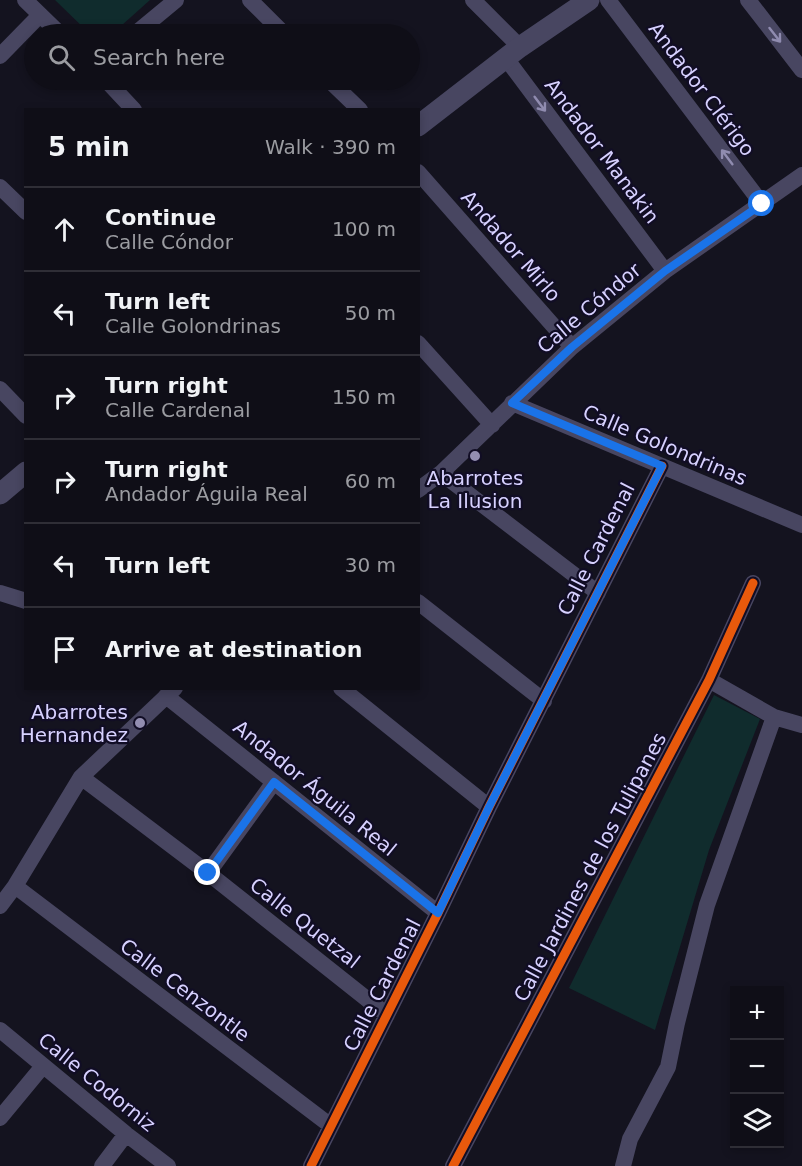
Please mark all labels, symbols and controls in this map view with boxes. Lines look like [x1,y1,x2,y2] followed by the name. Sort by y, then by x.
[644,17,760,161] street label: Andador Clérigo
[24,24,420,90] search box
[768,27,781,43] one-way arrow
[45,41,78,74] icon: search
[93,45,225,70] text: Search here
[540,74,664,228] street label: Andador Manakin
[534,96,547,112] one-way arrow
[48,132,130,162] text: 5 min
[265,135,396,159] text: Walk · 390 m
[720,149,733,165] one-way arrow
[456,185,566,307] street label: Andador Mirlo
[748,190,774,216] route start
[105,205,216,230] text: Continue
[48,213,81,246] icon: ahead
[332,217,396,241] text: 100 m
[105,230,233,254] text: Calle Cóndor
[532,257,646,358] street label: Calle Cóndor
[105,289,210,314] text: Turn left
[48,297,81,330] icon: left
[345,301,396,325] text: 50 m
[105,314,281,338] text: Calle Golondrinas
[105,373,228,398] text: Turn right
[48,381,81,414] icon: right
[332,385,396,409] text: 150 m
[105,398,251,422] text: Calle Cardenal
[579,400,751,490] street label: Calle Golondrinas
[468,449,482,463] marker: Abarrotes La Ilusion
[105,457,228,482] text: Turn right
[48,465,81,498] icon: right
[426,466,524,513] place label: Abarrotes La Ilusion
[345,469,396,493] text: 60 m
[552,479,640,619] street label: Calle Cardenal
[105,482,308,506] text: Andador Águila Real
[48,549,81,582] icon: left
[105,553,210,578] text: Turn left
[345,553,396,577] text: 30 m
[48,633,81,666] icon: arrive
[105,637,362,662] text: Arrive at destination
[20,700,128,747] place label: Abarrotes Hernandez
[229,715,401,861] street label: Andador Águila Real
[133,716,147,730] marker: Abarrotes Hernandez
[509,728,671,1006] street label: Calle Jardines de los Tulipanes
[194,859,220,885] route end
[245,873,365,973] street label: Calle Quetzal
[338,915,426,1055] street label: Calle Cardenal
[115,933,255,1047] street label: Calle Cenzontle
[730,986,784,1148] map controls
[730,986,784,1040] button: +
[34,1027,160,1137] street label: Calle Codorniz
[730,1040,784,1094] button: −
[730,1094,784,1148] button: layers

